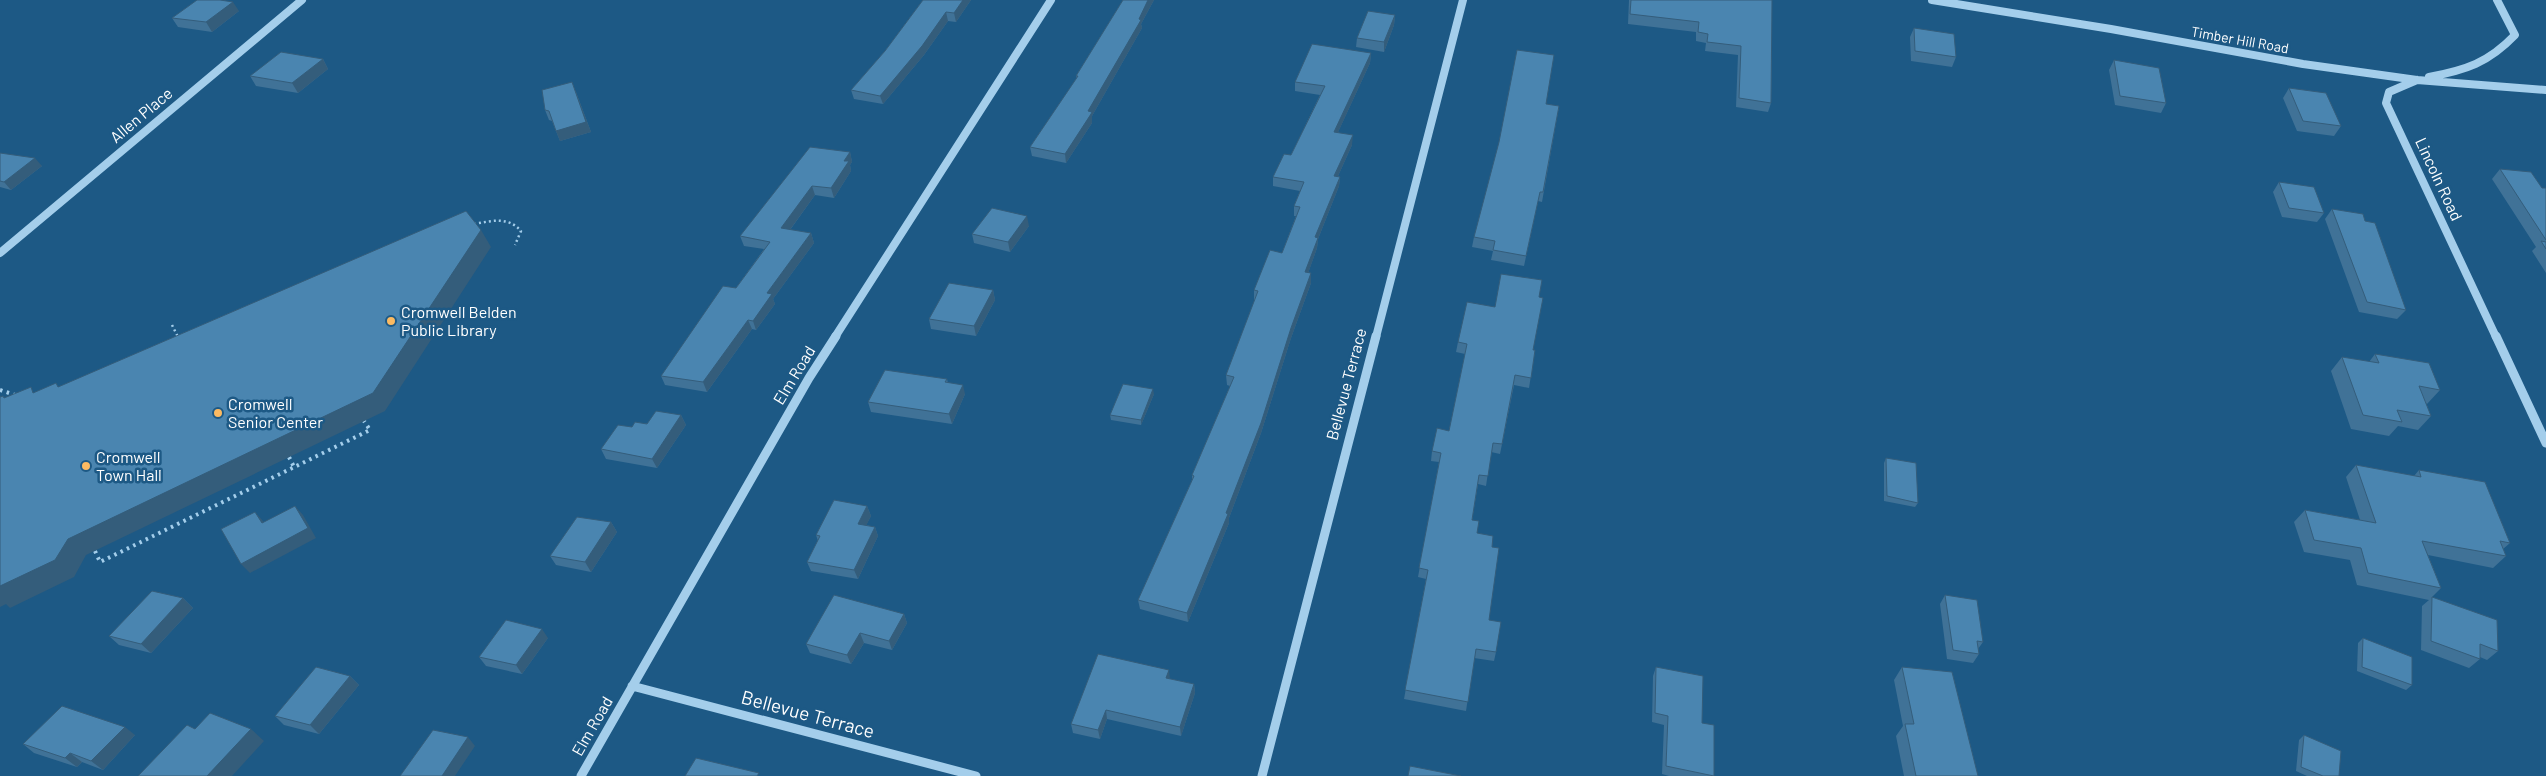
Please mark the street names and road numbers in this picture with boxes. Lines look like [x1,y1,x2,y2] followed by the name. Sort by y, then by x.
[2190,23,2290,56] street label: Timber Hill Road
[106,83,176,146] street label: Allen Place
[2412,134,2467,223] street label: Lincoln Road
[1321,326,1370,442] street label: Bellevue Terrace
[769,342,818,408] street label: Elm Road
[739,685,877,742] street label: Bellevue Terrace
[567,693,616,759] street label: Elm Road

